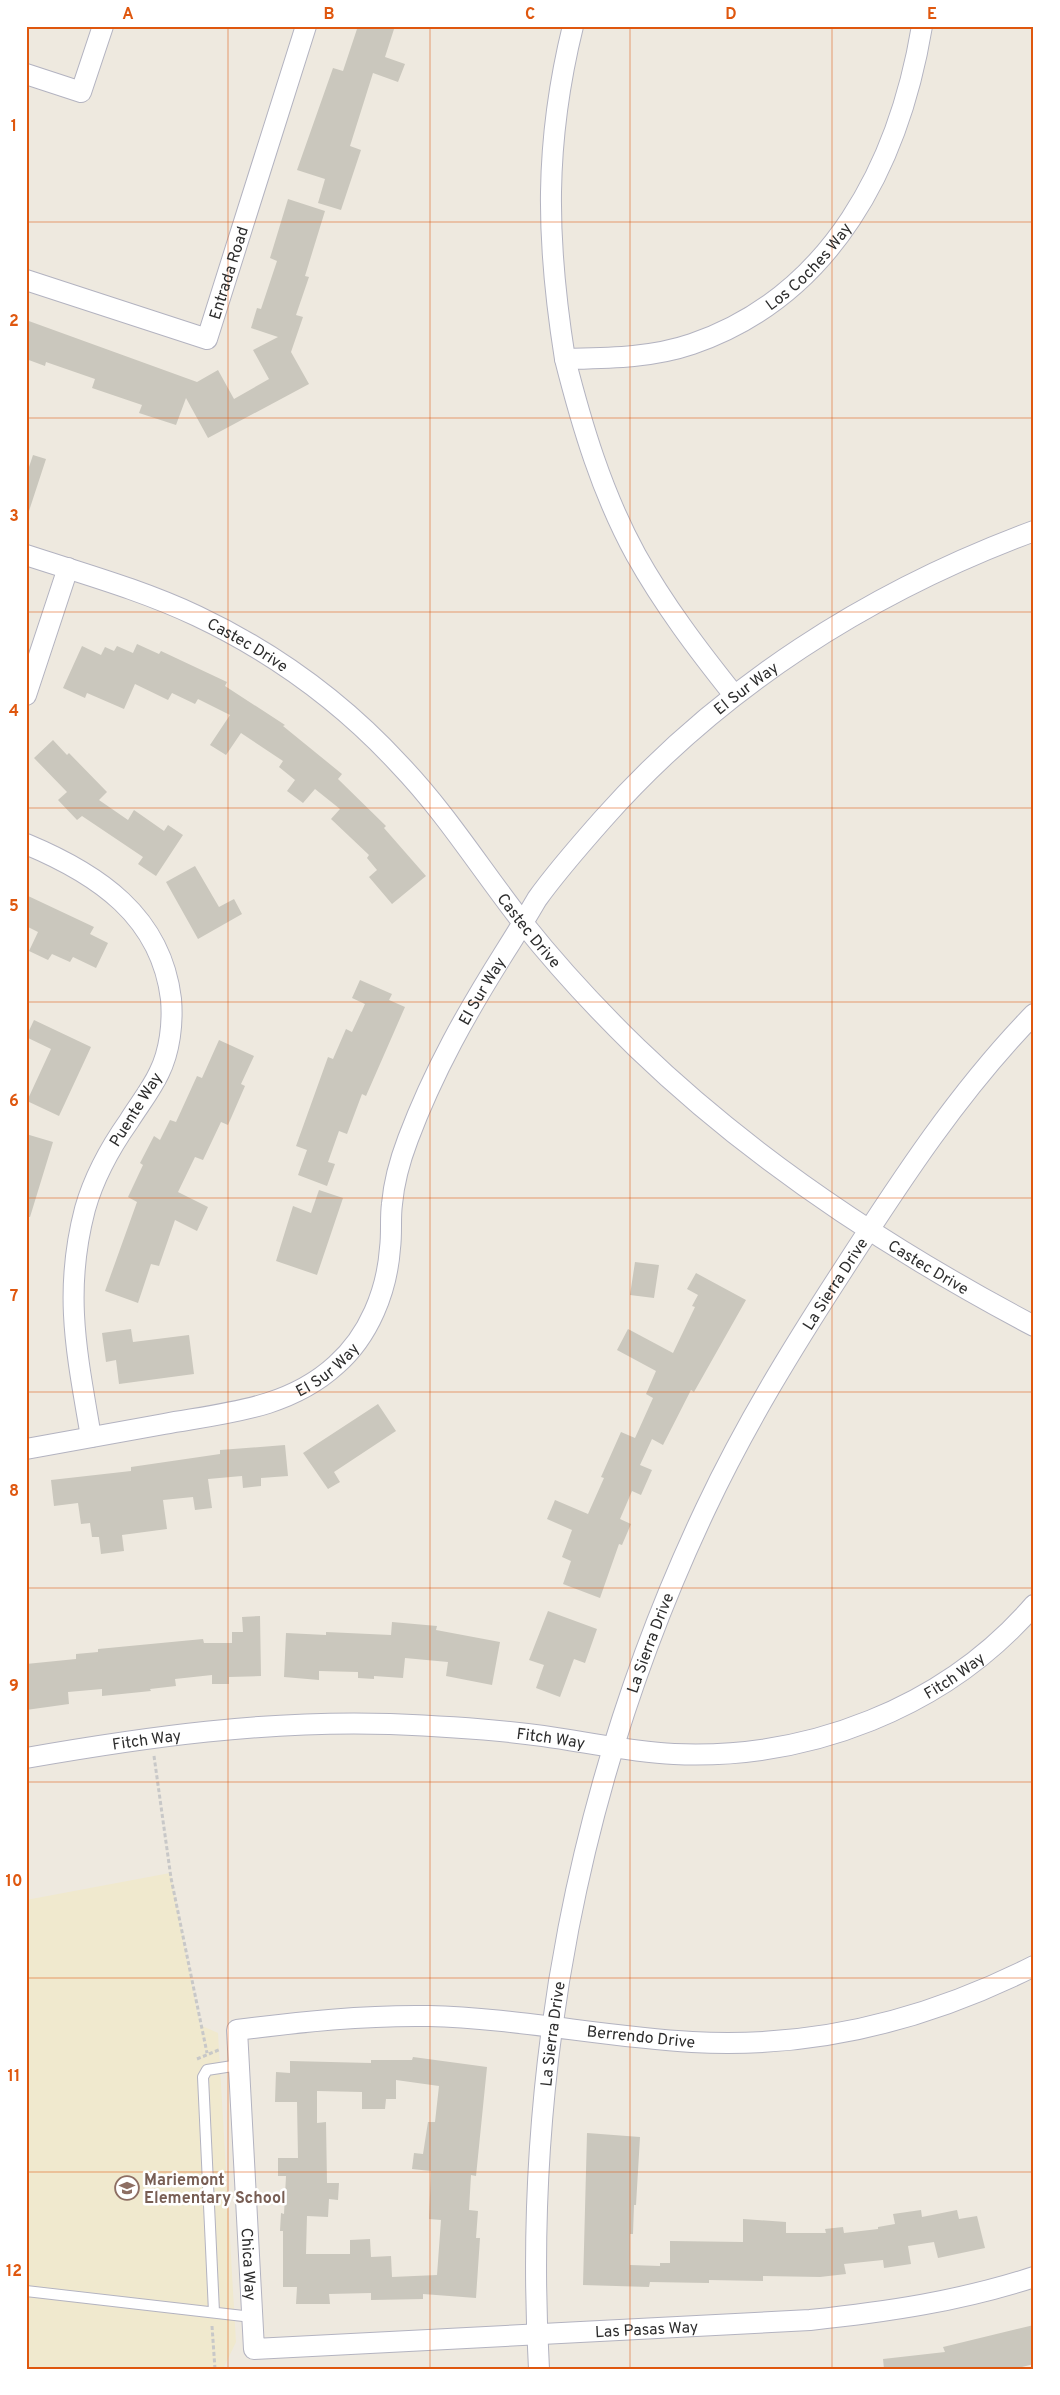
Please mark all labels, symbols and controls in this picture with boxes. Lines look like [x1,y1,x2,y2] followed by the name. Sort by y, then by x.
[122,5,134,25] text: A
[323,5,335,25] text: B
[525,5,535,25] text: C
[725,5,737,25] text: D
[927,5,937,25] text: E
[11,117,17,137] text: 1
[762,220,857,316] street label: Los Coches Way
[206,224,254,322] street label: Entrada Road
[9,312,19,332] text: 2
[9,507,19,527] text: 3
[203,615,291,677] street label: Castec Drive
[710,659,783,720] street label: El Sur Way
[9,702,19,722] text: 4
[492,890,564,973] street label: Castec Drive
[9,897,19,917] text: 5
[455,954,511,1029] street label: El Sur Way
[106,1069,167,1151] street label: Puente Way
[9,1092,19,1112] text: 6
[799,1235,873,1334] street label: La Sierra Drive
[883,1236,972,1300] street label: Castec Drive
[10,1287,18,1307] text: 7
[293,1340,364,1402] street label: El Sur Way
[9,1482,19,1502] text: 8
[624,1590,679,1696] street label: La Sierra Drive
[921,1649,990,1705] street label: Fitch Way
[9,1677,19,1697] text: 9
[515,1725,587,1755] street label: Fitch Way
[111,1727,182,1756] street label: Fitch Way
[6,1872,22,1892] text: 10
[537,1980,571,2087] street label: La Sierra Drive
[586,2022,696,2054] street label: Berrendo Drive
[8,2067,20,2087] text: 11
[144,2171,286,2209] place label: Mariemont Elementary School
[114,2175,140,2201] school or university icon: Mariemont Elementary School
[236,2227,259,2301] street label: Chica Way
[6,2262,22,2282] text: 12
[594,2318,699,2343] street label: Las Pasas Way

